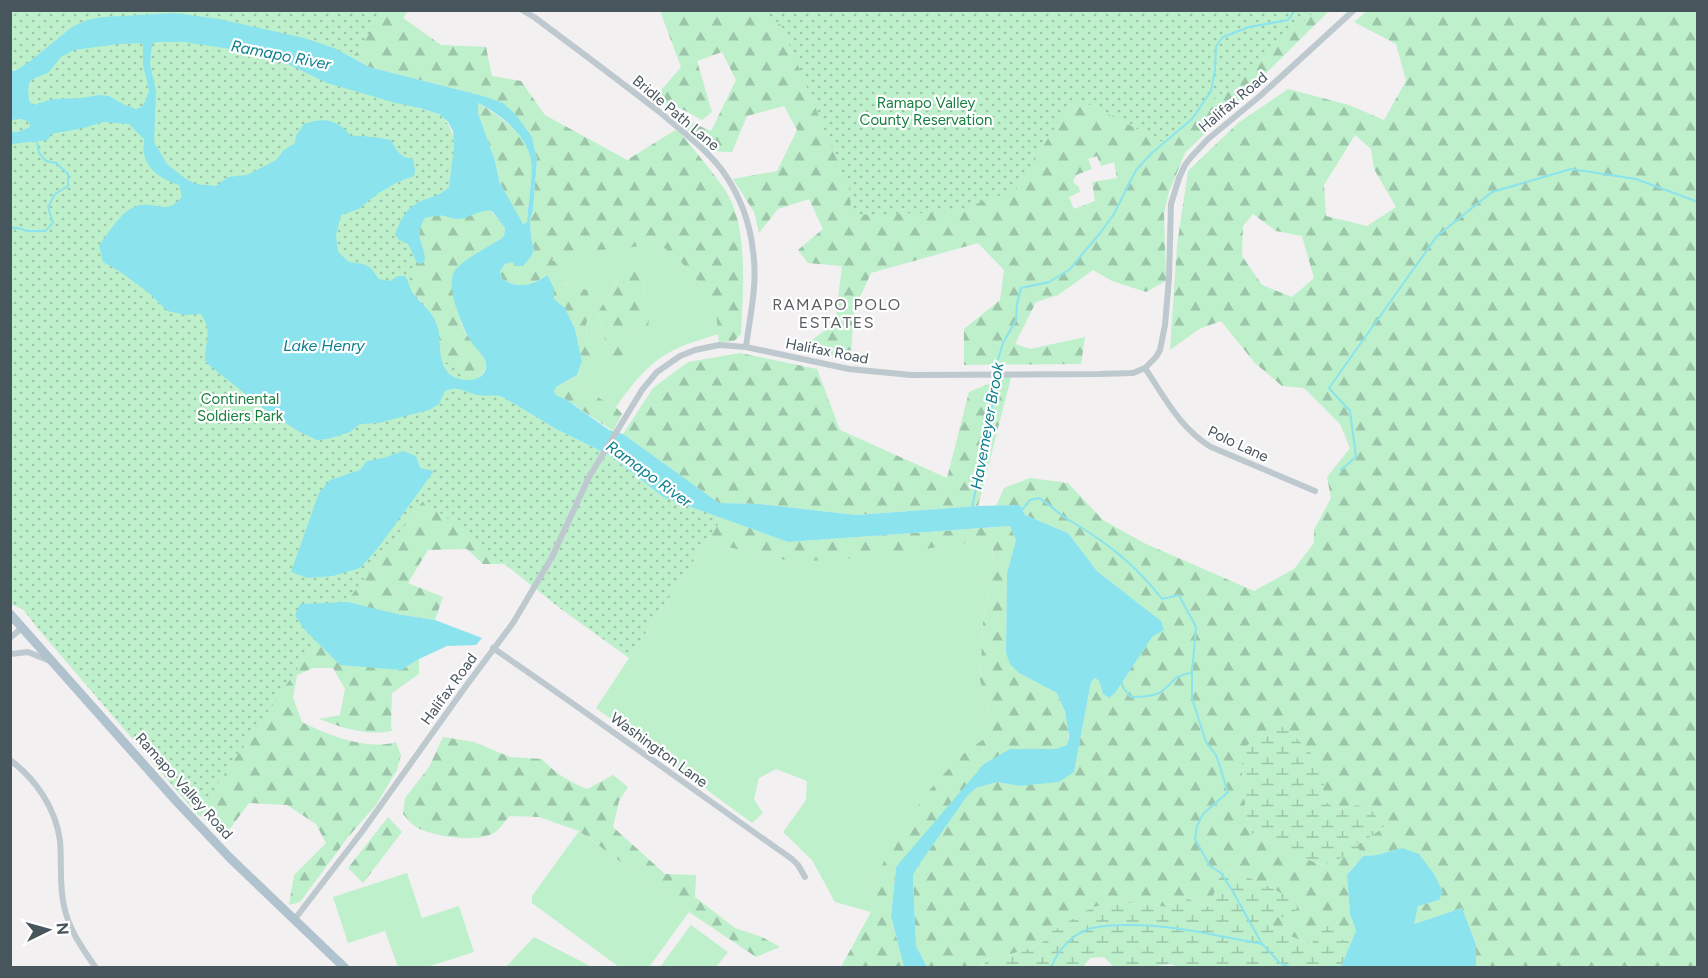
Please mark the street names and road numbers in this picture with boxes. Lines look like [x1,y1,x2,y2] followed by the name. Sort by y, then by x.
[1195,68,1271,136] street label: Halifax Road
[629,72,723,154] street label: Bridle Path Lane
[784,334,870,368] street label: Halifax Road
[1205,422,1271,466] street label: Polo Lane
[417,650,481,728] street label: Halifax Road
[607,709,711,791] street label: Washington Lane
[132,729,236,843] street label: Ramapo Valley Road

